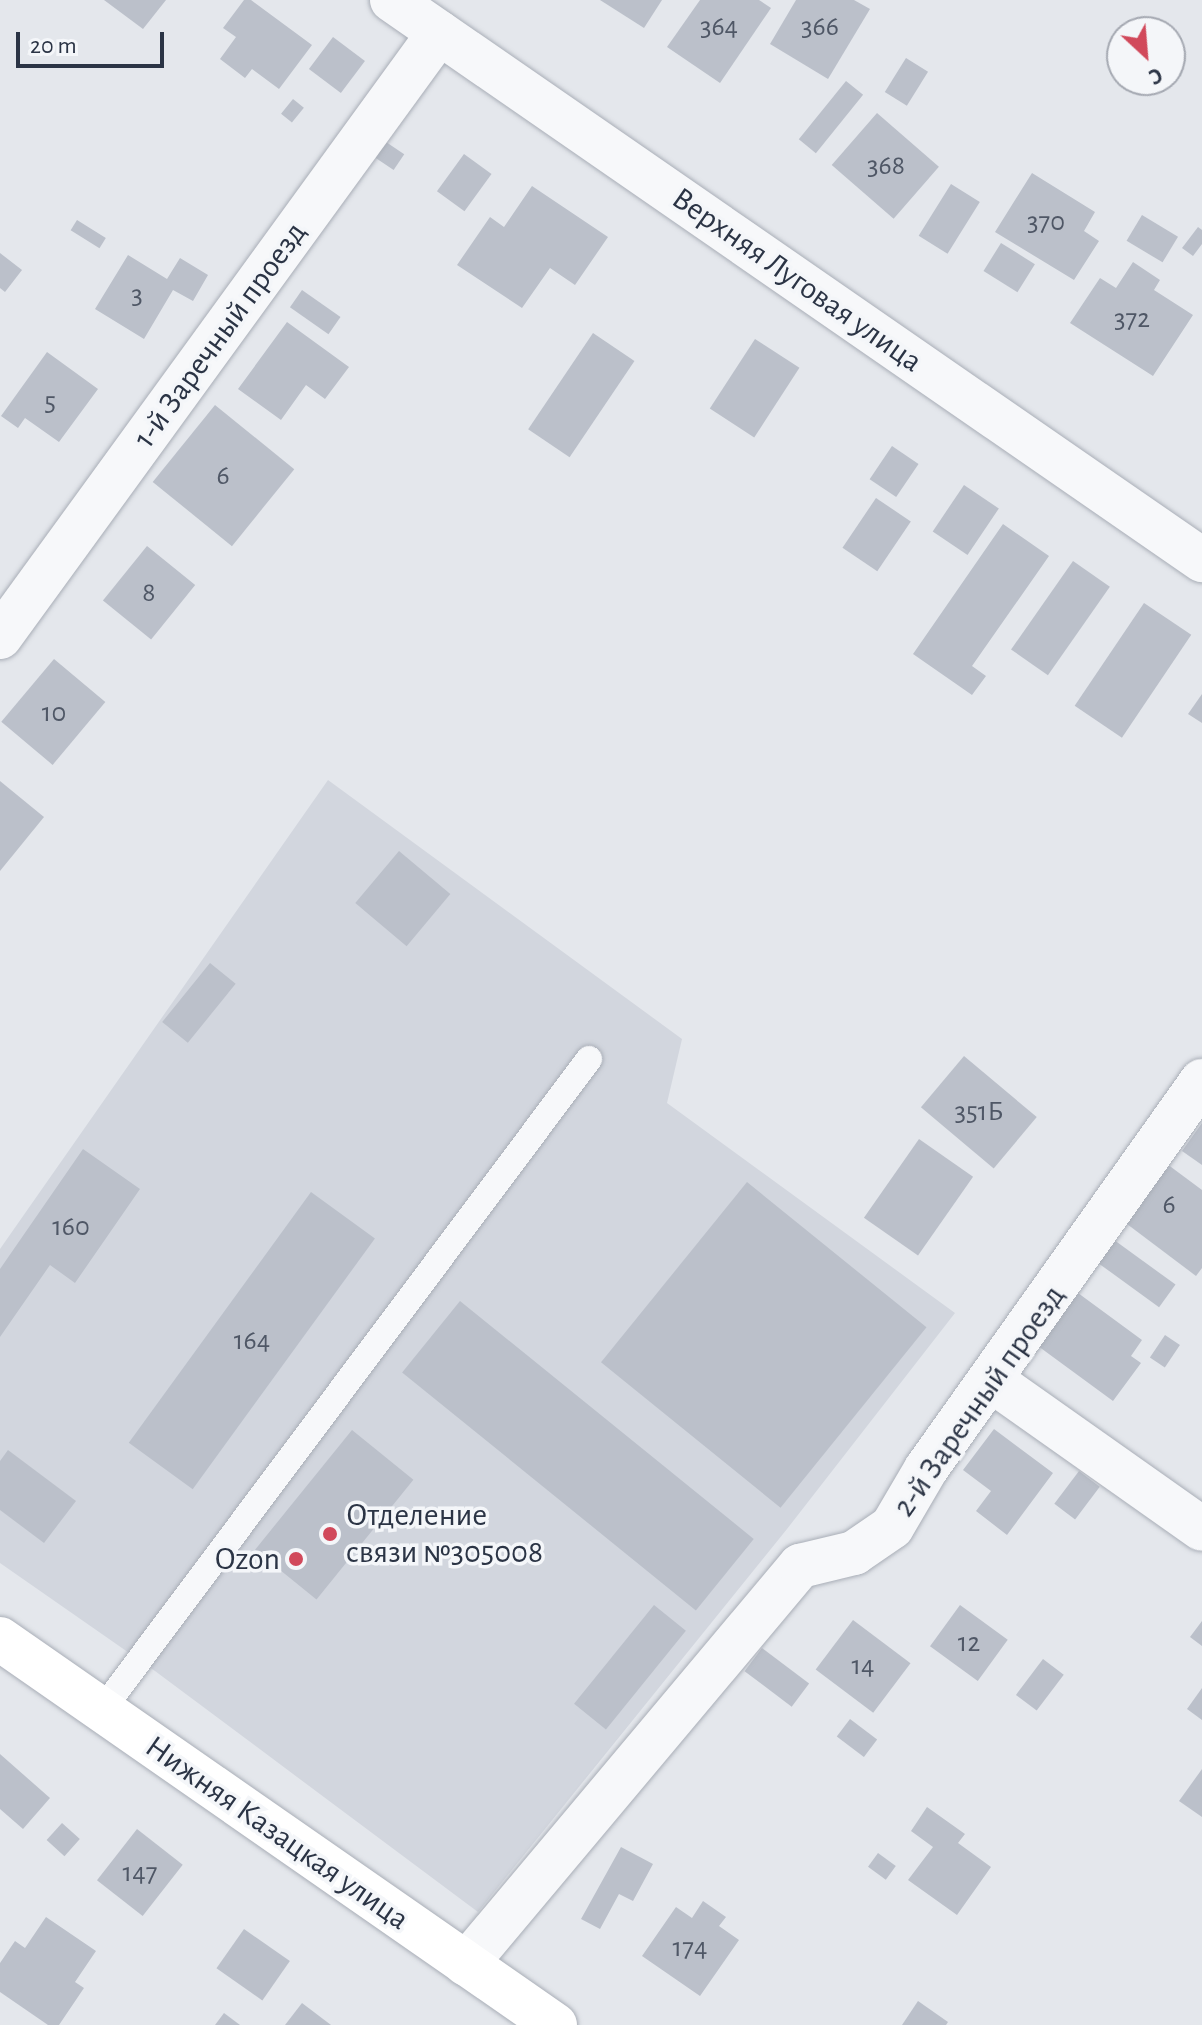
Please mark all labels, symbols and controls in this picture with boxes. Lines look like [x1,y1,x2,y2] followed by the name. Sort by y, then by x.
[700,10,738,44] house number: 364
[801,10,839,44] house number: 366
[20,16,168,66] scale bar
[1106,16,1186,96] north arrow
[30,34,77,58] text: 20 m
[1145,63,1166,88] text: С
[867,149,905,183] house number: 368
[664,179,930,381] street label: Верхняя Луговая улица
[1027,205,1065,239] house number: 370
[125,214,315,456] street label: 1-й Заречный проезд
[131,278,143,312] house number: 3
[1114,302,1150,336] house number: 372
[44,385,56,419] house number: 5
[216,459,230,493] house number: 6
[142,576,156,610] house number: 8
[42,696,66,730] house number: 10
[955,1095,1003,1129] house number: 351Б
[1162,1188,1176,1222] house number: 6
[52,1210,90,1244] house number: 160
[885,1278,1073,1524] street label: 2-й Заречный проезд
[234,1324,270,1358] house number: 164
[346,1497,543,1572] place label: Отделение связи №305008
[321,1525,339,1543] marker: Отделение связи №305008
[215,1540,280,1578] place label: Ozon
[287,1550,305,1568] marker: Ozon
[958,1626,980,1660] house number: 12
[851,1649,875,1683] house number: 14
[138,1727,416,1939] street label: Нижняя Казацкая улица
[123,1856,157,1890] house number: 147
[673,1931,707,1965] house number: 174

